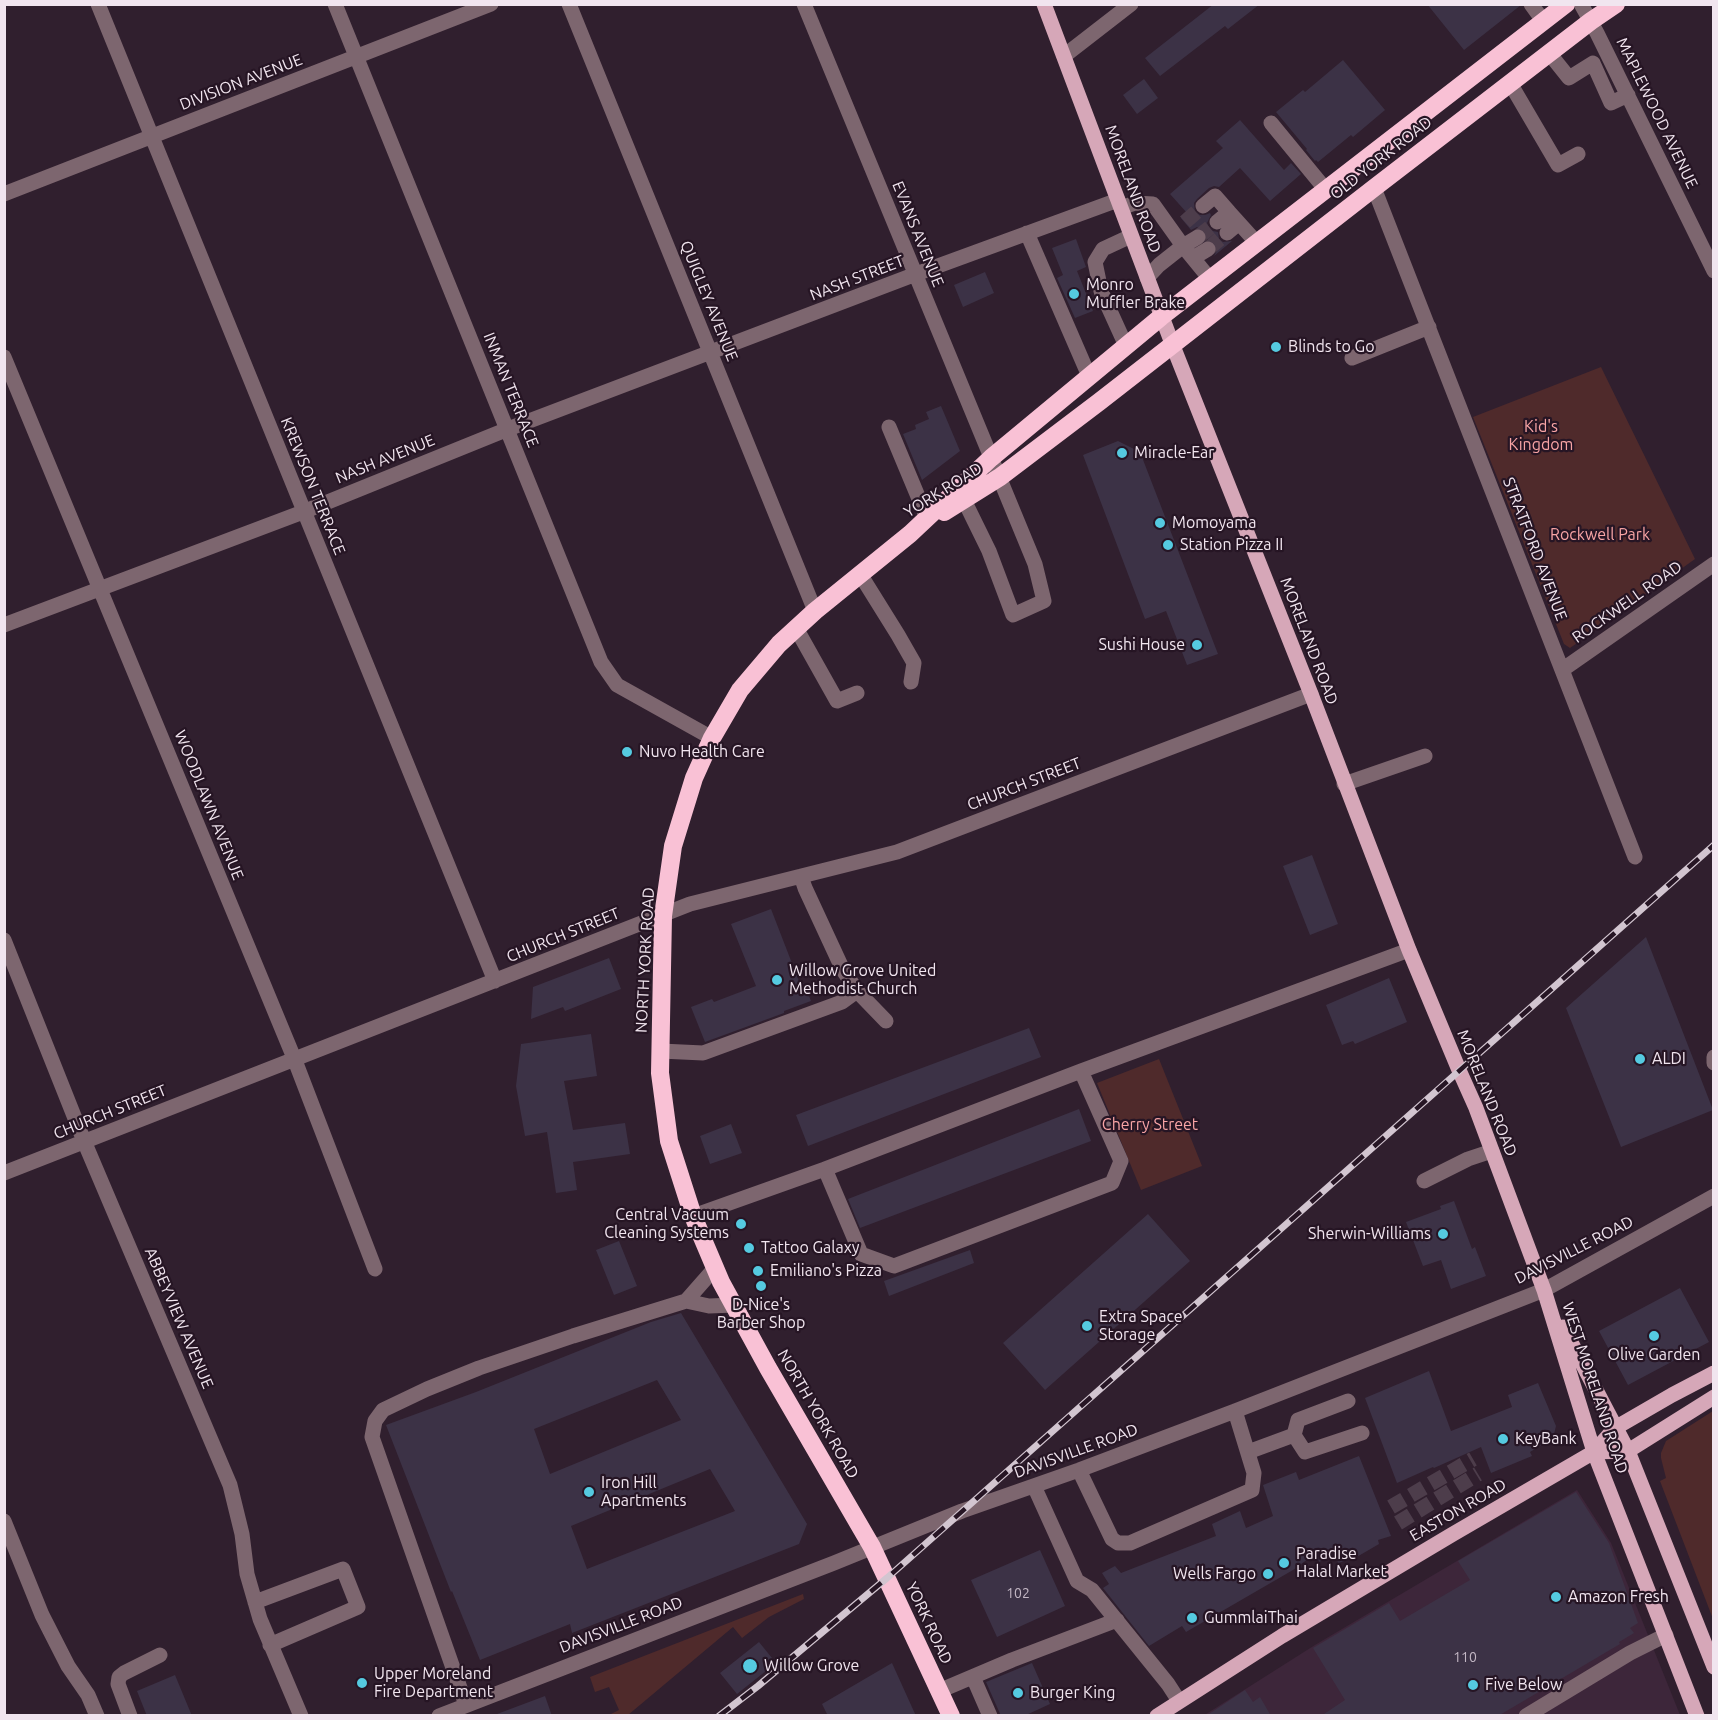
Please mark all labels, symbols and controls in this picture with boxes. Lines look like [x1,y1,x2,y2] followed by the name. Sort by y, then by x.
[1612,34,1702,192] street label: MAPLEWOOD AVENUE
[177,50,305,114] street label: DIVISION AVENUE
[1326,112,1436,204] street label: OLD YORK ROAD
[1101,122,1165,256] street label: MORELAND ROAD
[888,178,948,290] street label: EVANS AVENUE
[676,238,742,364] street label: QUIGLEY AVENUE
[807,251,907,305] street label: NASH STREET
[1086,275,1185,313] place label: Monro Muffler Brake
[1067,287,1081,301] marker: Monro Muffler Brake
[479,330,543,450] street label: INMAN TERRACE
[1288,337,1375,357] place label: Blinds to Go
[1269,340,1283,354] marker: Blinds to Go
[277,414,349,558] street label: KREWSON TERRACE
[1509,417,1573,455] park label: Kid's Kingdom
[333,430,437,488] street label: NASH AVENUE
[1134,443,1214,463] place label: Miracle-Ear
[1115,446,1129,460] marker: Miracle-Ear
[900,458,986,522] street label: YORK ROAD
[1499,475,1571,623] street label: STRATFORD AVENUE
[1172,513,1256,533] place label: Momoyama
[1153,516,1167,530] marker: Momoyama
[1550,525,1650,545] park label: Rockwell Park
[1180,535,1283,555] place label: Station Pizza II
[1161,538,1175,552] marker: Station Pizza II
[1568,557,1686,647] street label: ROCKWELL ROAD
[1276,575,1342,707] street label: MORELAND ROAD
[1098,635,1185,655] place label: Sushi House
[1190,638,1204,652] marker: Sushi House
[170,727,248,883] street label: WOODLAWN AVENUE
[639,742,765,762] place label: Nuvo Health Care
[620,745,634,759] marker: Nuvo Health Care
[964,753,1084,815] street label: CHURCH STREET
[632,887,658,1033] street label: NORTH YORK ROAD
[504,904,622,966] street label: CHURCH STREET
[789,961,936,999] place label: Willow Grove United Methodist Church
[770,973,784,987] marker: Willow Grove United Methodist Church
[1453,1027,1521,1159] street label: MORELAND ROAD
[1652,1049,1686,1069] place label: ALDI
[1633,1052,1647,1066] marker: ALDI
[51,1081,169,1143] street label: CHURCH STREET
[1102,1115,1198,1135] park label: Cherry Street
[604,1205,729,1243] place label: Central Vacuum Cleaning Systems
[1512,1212,1636,1288] street label: DAVISVILLE ROAD
[734,1217,748,1231] marker: Central Vacuum Cleaning Systems
[1308,1224,1431,1244] place label: Sherwin-Williams
[1436,1227,1450,1241] marker: Sherwin-Williams
[761,1238,860,1258] place label: Tattoo Galaxy
[742,1241,756,1255] marker: Tattoo Galaxy
[141,1245,217,1391] street label: ABBEYVIEW AVENUE
[770,1261,882,1281] place label: Emiliano's Pizza
[751,1264,765,1278] marker: Emiliano's Pizza
[754,1279,768,1293] marker: D-Nice's Barber Shop
[717,1295,805,1333] place label: D-Nice's Barber Shop
[1558,1300,1632,1476] street label: WEST MORELAND ROAD
[1099,1307,1183,1345] place label: Extra Space Storage
[1080,1319,1094,1333] marker: Extra Space Storage
[1647,1329,1661,1343] marker: Olive Garden
[1608,1345,1700,1365] place label: Olive Garden
[773,1346,863,1482] street label: NORTH YORK ROAD
[1011,1420,1141,1482] street label: DAVISVILLE ROAD
[1515,1429,1577,1449] place label: KeyBank
[1496,1432,1510,1446] marker: KeyBank
[601,1473,686,1511] place label: Iron Hill Apartments
[1406,1475,1510,1545] street label: EASTON ROAD
[582,1485,596,1499] marker: Iron Hill Apartments
[1296,1544,1387,1582] place label: Paradise Halal Market
[1277,1556,1291,1570] marker: Paradise Halal Market
[1173,1564,1256,1584] place label: Wells Fargo
[1261,1567,1275,1581] marker: Wells Fargo
[902,1579,956,1667] street label: YORK ROAD
[1006,1585,1030,1601] house number: 102
[1568,1587,1669,1607] place label: Amazon Fresh
[1549,1590,1563,1604] marker: Amazon Fresh
[557,1593,685,1657] street label: DAVISVILLE ROAD
[1204,1608,1298,1628] place label: GummlaiThai
[1185,1611,1199,1625] marker: GummlaiThai
[1453,1649,1477,1665] house number: 110
[764,1656,859,1676] place label: Willow Grove
[741,1657,759,1675] marker: Willow Grove
[374,1664,493,1702] place label: Upper Moreland Fire Department
[1485,1675,1562,1695] place label: Five Below
[355,1676,369,1690] marker: Upper Moreland Fire Department
[1466,1678,1480,1692] marker: Five Below
[1030,1683,1115,1703] place label: Burger King
[1011,1686,1025,1700] marker: Burger King

